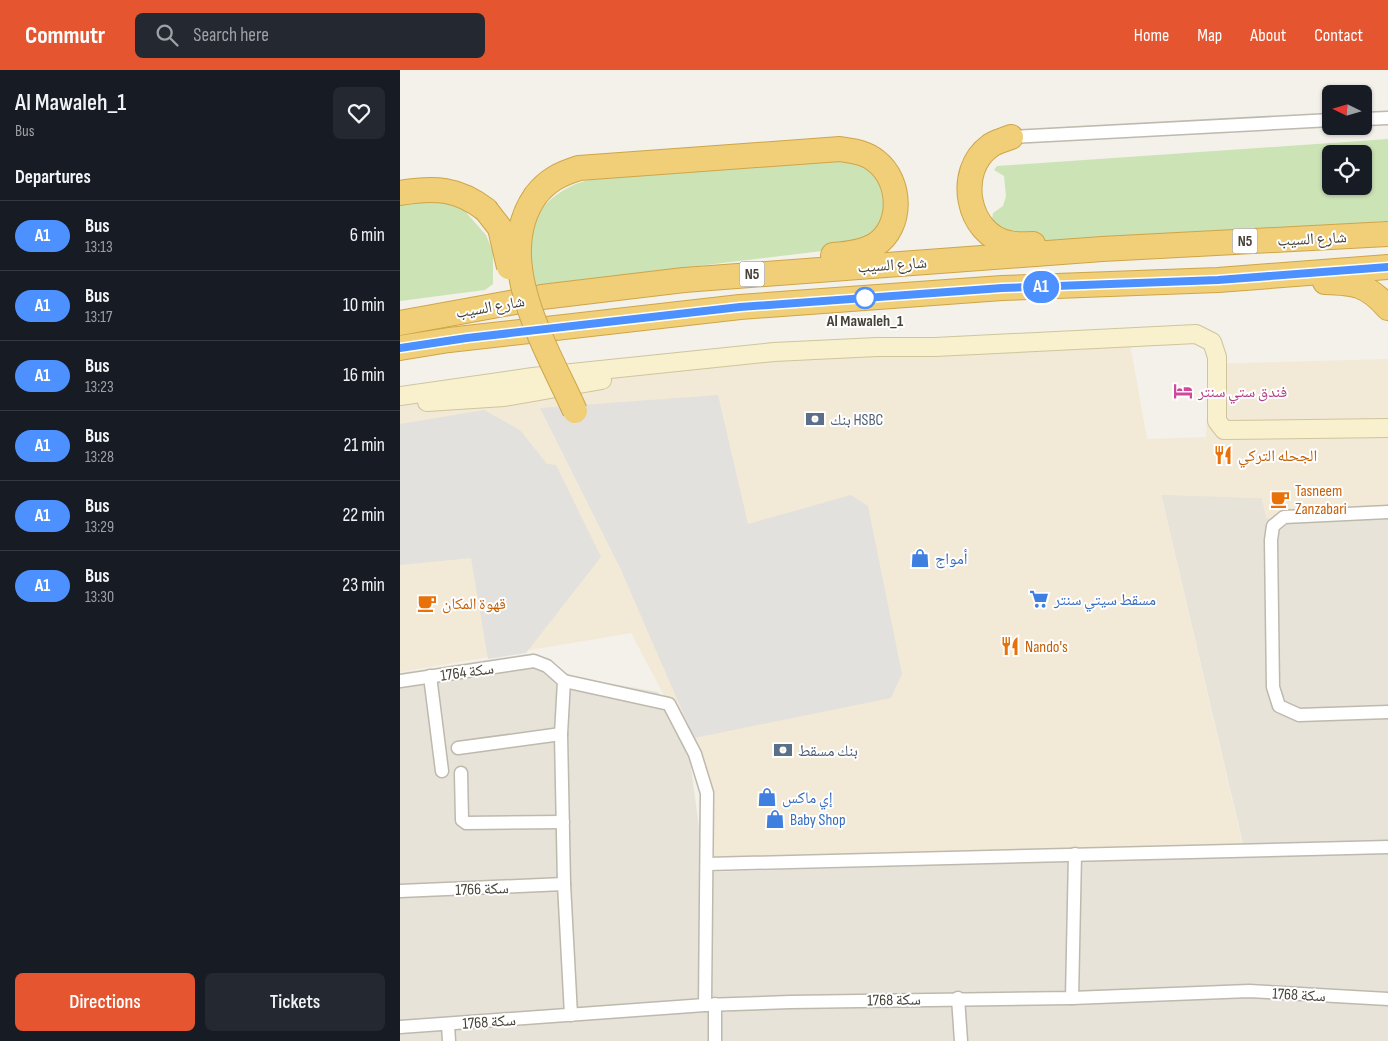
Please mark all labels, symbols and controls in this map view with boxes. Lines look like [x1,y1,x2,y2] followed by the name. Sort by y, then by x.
[135,13,485,58] search box
[25,21,105,50] text: Commutr
[153,21,181,49] icon: search
[193,24,269,47] text: Search here
[1134,25,1169,46] text: Home
[1197,25,1222,46] text: Map
[1250,25,1286,46] text: About
[1314,25,1363,46] text: Contact
[1322,85,1372,135] north arrow
[1322,85,1372,195] map controls
[333,87,385,139] button: heart
[15,88,126,117] text: Al Mawaleh_1
[15,122,35,141] text: Bus
[1322,145,1372,195] button: locate
[15,166,91,189] text: Departures
[85,215,110,238] text: Bus
[350,224,385,247] text: 6 min
[35,225,50,246] text: A1
[1232,228,1258,254] road number: N5
[1277,228,1347,251] street label: شارع السيب
[85,238,113,257] text: 13:13
[857,254,927,277] street label: شارع السيب
[740,262,764,286] road number: N5
[1018,271,1064,303] line badge: A1
[1033,276,1049,297] text: A1
[85,285,110,308] text: Bus
[854,287,876,309] marker: Al Mawaleh_1
[454,292,526,323] street label: شارع السيب
[343,294,385,317] text: 10 min
[35,295,50,316] text: A1
[85,308,112,327] text: 13:17
[826,312,904,331] place label: Al Mawaleh_1
[85,355,110,378] text: Bus
[343,364,385,387] text: 16 min
[35,365,50,386] text: A1
[85,378,114,397] text: 13:23
[1172,380,1194,402] hotel icon: فندق ستي سنتر
[1197,383,1287,404] place label: فندق ستي سنتر
[804,408,826,430] bank icon: بنك HSBC
[830,411,884,430] place label: بنك HSBC
[85,425,110,448] text: Bus
[344,434,385,457] text: 21 min
[35,435,50,456] text: A1
[1212,444,1234,466] restaurant icon: الجحله التركي
[1238,447,1317,468] place label: الجحله التركي
[85,448,114,467] text: 13:28
[1295,482,1347,519] place label: Tasneem Zanzabari
[1269,488,1291,510] cafe icon: Tasneem Zanzabari
[85,495,110,518] text: Bus
[342,504,385,527] text: 22 min
[35,505,50,526] text: A1
[85,518,114,537] text: 13:29
[909,547,931,569] shop icon: أمواج
[935,549,968,569] place label: أمواج
[85,565,110,588] text: Bus
[342,574,385,597] text: 23 min
[35,575,50,596] text: A1
[85,588,114,607] text: 13:30
[1028,588,1050,610] supermarket icon: مسقط سيتي سنتر
[1053,591,1156,612] place label: مسقط سيتي سنتر
[416,592,438,614] cafe icon: قهوة المكان
[442,595,506,614] place label: قهوة المكان
[999,635,1021,657] restaurant icon: Nando's
[1025,638,1068,657] place label: Nando's
[439,659,495,686] street label: سكة 1764
[772,739,794,761] bank icon: بنك مسقط
[798,742,858,761] place label: بنك مسقط
[756,786,778,808] shop icon: إي ماكس
[782,789,833,810] place label: إي ماكس
[764,808,786,830] shop icon: Baby Shop
[790,811,846,830] place label: Baby Shop
[455,879,509,900] street label: سكة 1766
[15,973,195,1031] button: Directions
[205,973,385,1031] button: Tickets
[1272,985,1326,1006] street label: سكة 1768
[867,991,921,1010] street label: سكة 1768
[462,1011,517,1034] street label: سكة 1768

